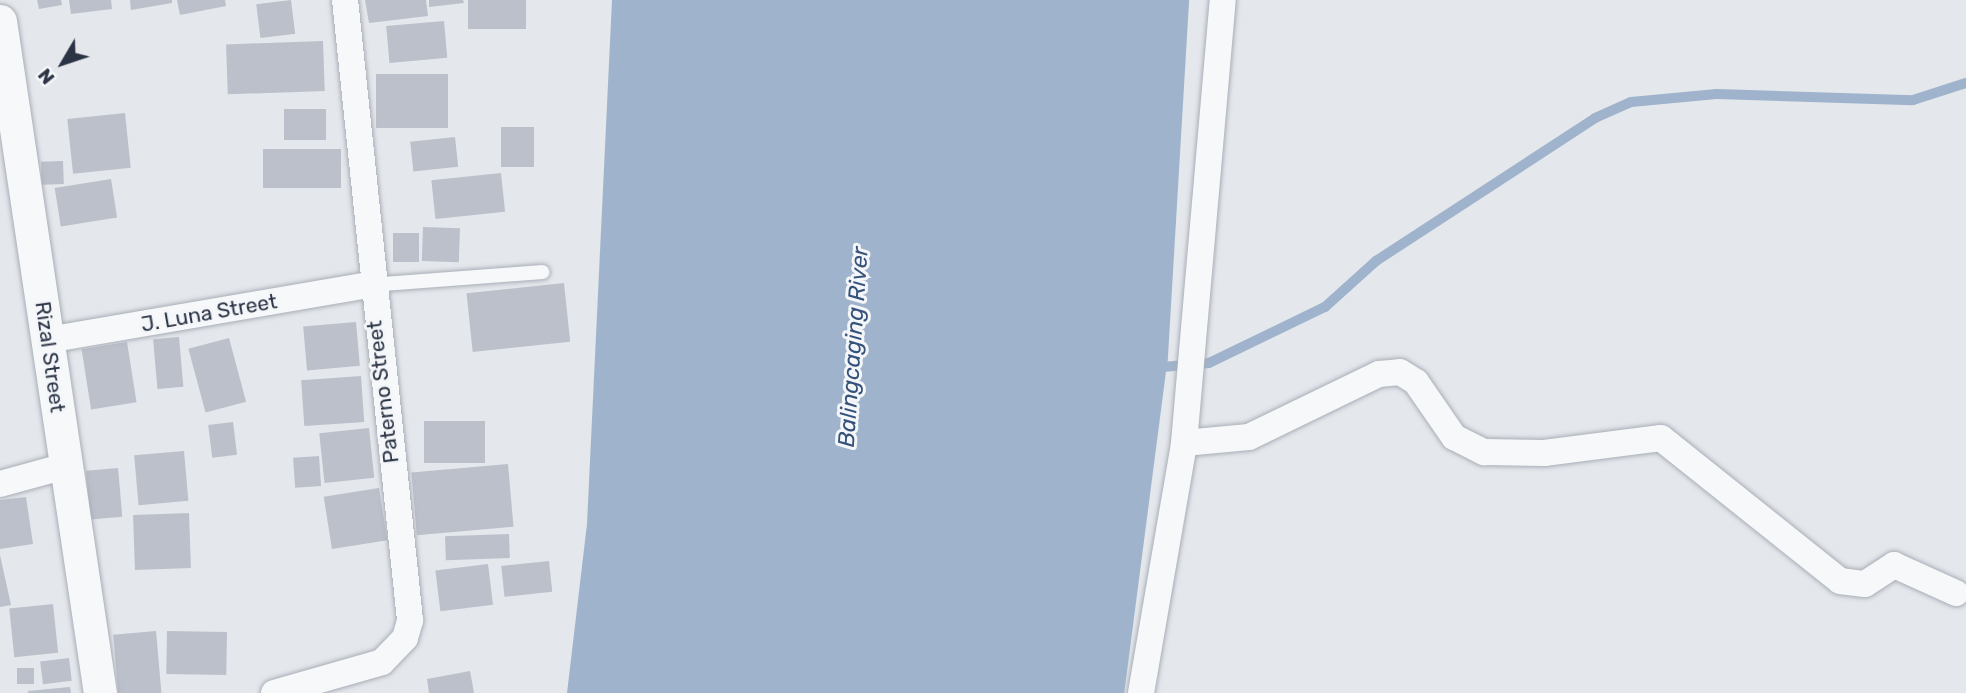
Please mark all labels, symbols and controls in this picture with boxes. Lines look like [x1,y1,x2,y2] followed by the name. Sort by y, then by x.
[28,28,98,98] north arrow
[33,64,60,89] text: N
[832,246,874,448] water label: Balingcaging River
[139,289,279,337] street label: J. Luna Street
[30,300,70,414] street label: Rizal Street
[362,319,404,465] street label: Paterno Street

